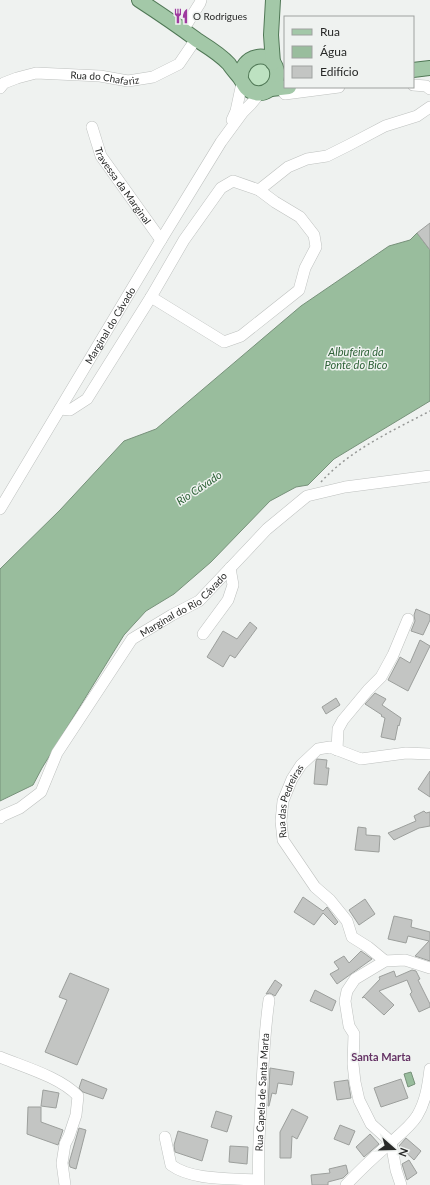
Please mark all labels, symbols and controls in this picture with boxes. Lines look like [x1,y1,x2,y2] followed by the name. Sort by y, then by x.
[172,7,190,25] restaurant icon: O Rodrigues
[193,10,247,22] place label: O Rodrigues
[284,16,414,88] legend
[320,24,340,39] text: Rua
[320,44,347,59] text: Água
[320,64,359,79] text: Edifício
[70,69,140,87] street label: Rua do Chafariz
[93,146,154,226] street label: Travessa da Marginal
[82,284,138,366] street label: Marginal do Cávado
[325,345,388,371] water label: Albufeira da Ponte do Bico
[174,468,224,507] water label: Rio Cávado
[138,569,229,639] street label: Marginal do Rio Cávado
[275,762,306,839] street label: Rua das Pedreiras
[253,1032,271,1151] street label: Rua Capela de Santa Marta
[351,1050,411,1063] district label: Santa Marta
[374,1129,414,1169] north arrow
[396,1146,411,1159] text: N

